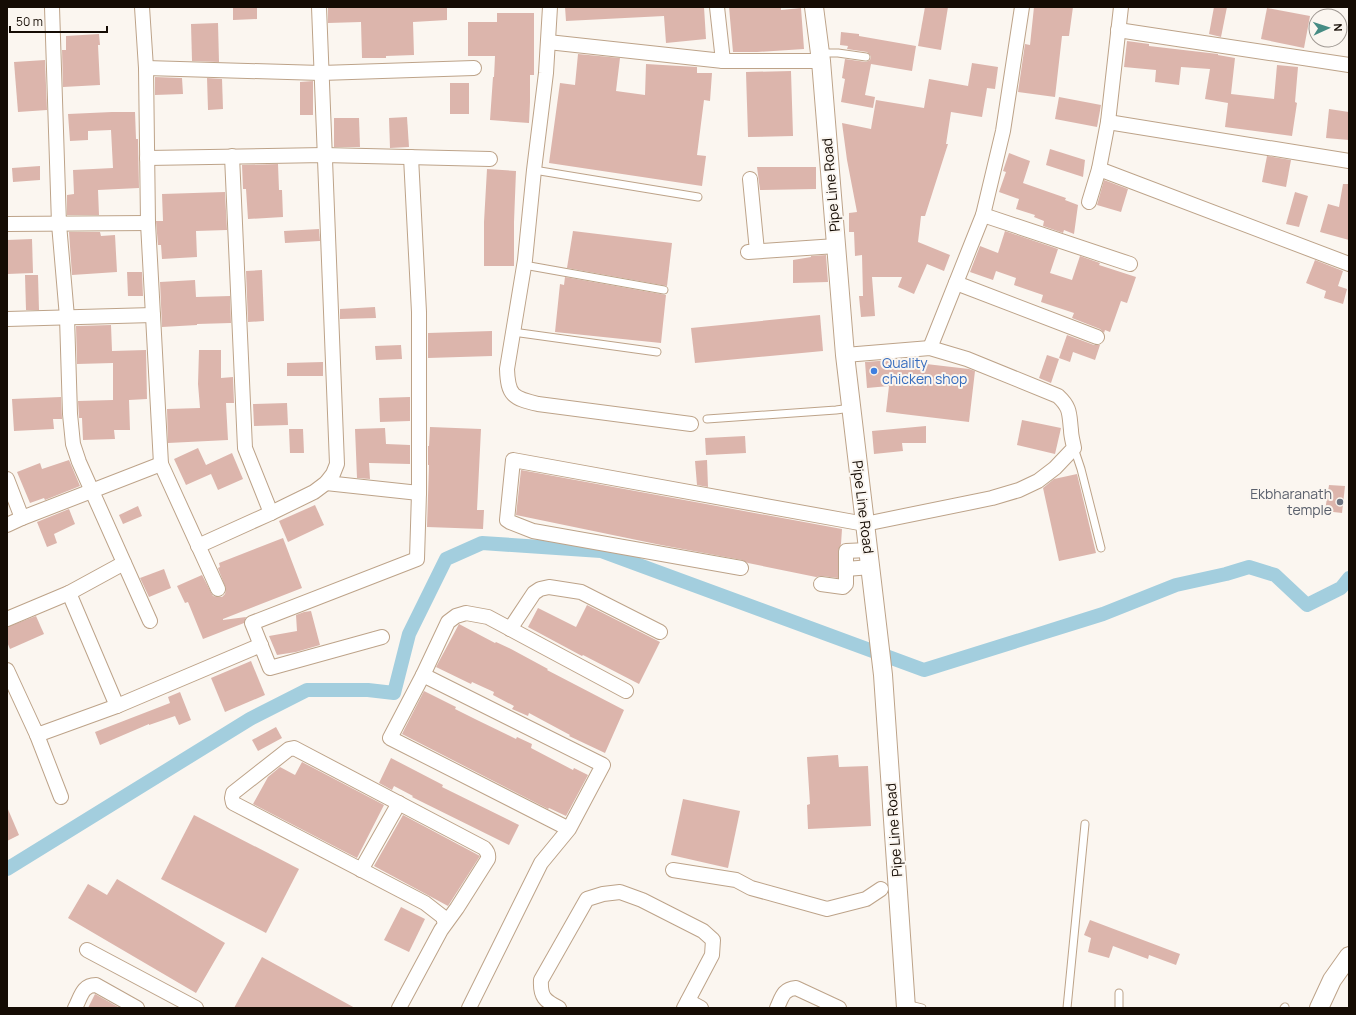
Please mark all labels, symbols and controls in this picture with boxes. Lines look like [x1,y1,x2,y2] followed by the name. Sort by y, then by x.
[10,8,107,34] scale bar
[1308,8,1348,48] north arrow
[16,13,43,30] text: 50 m
[1331,23,1346,32] text: N
[817,137,844,233] street label: Pipe Line Road
[882,353,967,388] place label: Quality chicken shop
[869,366,879,376] marker: Quality chicken shop
[848,459,879,555] street label: Pipe Line Road
[1250,484,1332,519] place label: Ekbharanath temple
[1335,497,1345,507] marker: Ekbharanath temple
[881,783,906,878] street label: Pipe Line Road

